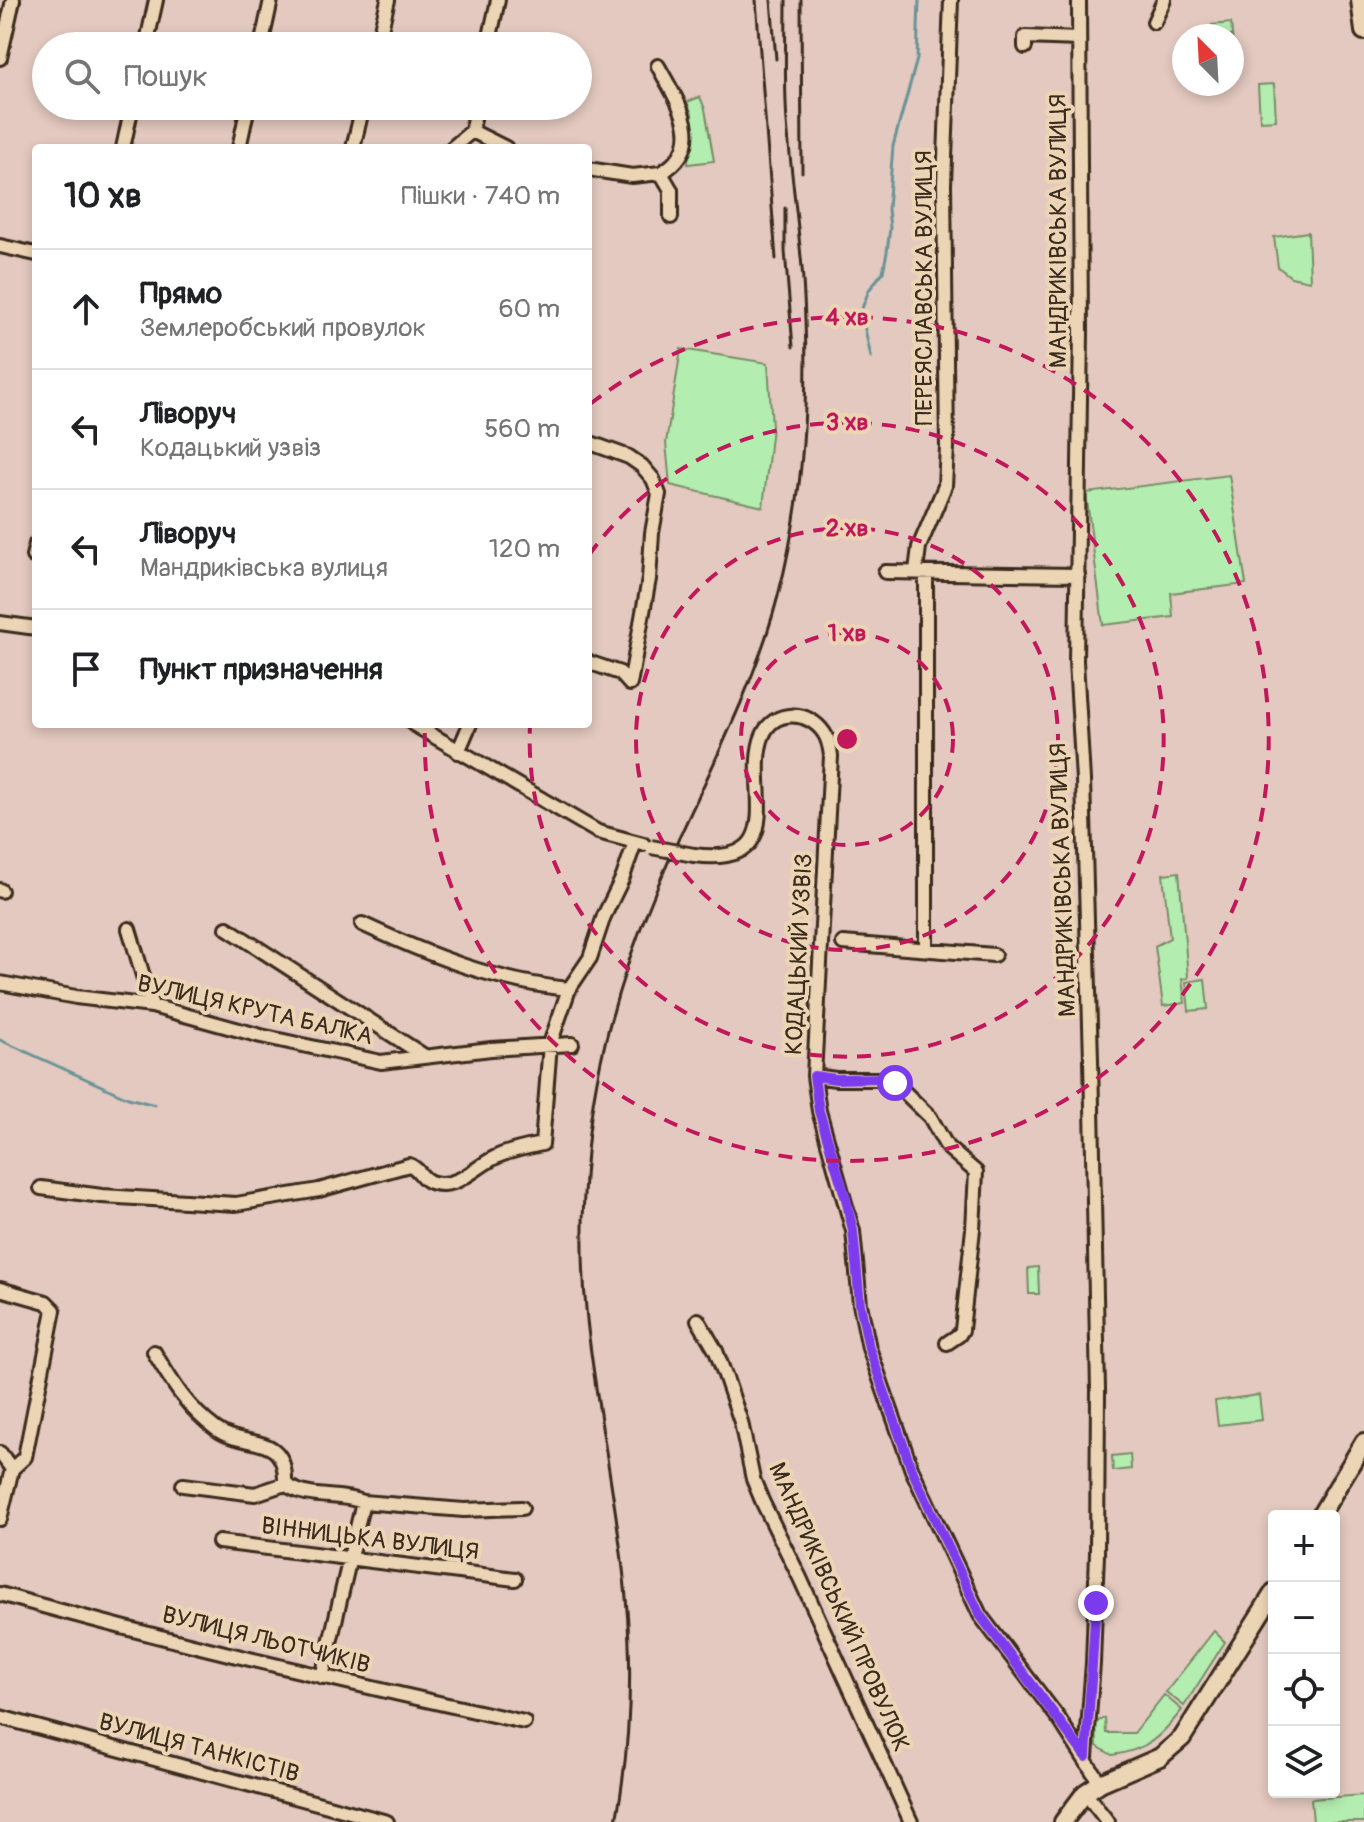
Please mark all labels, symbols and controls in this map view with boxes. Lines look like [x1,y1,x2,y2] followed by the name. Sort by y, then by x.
[1172,24,1244,96] north arrow
[32,32,592,120] search box
[60,54,104,98] icon: search
[124,58,208,95] text: Пошук
[1044,94,1073,368] street label: МАНДРИКІВСЬКА ВУЛИЦЯ
[910,150,939,426] street label: ПЕРЕЯСЛАВСЬКА ВУЛИЦЯ
[64,175,142,218] text: 10 хв
[401,180,560,212] text: Пішки · 740 m
[140,275,222,312] text: Прямо
[64,287,108,331] icon: ahead
[498,293,560,325] text: 60 m
[826,303,868,332] text: 4 хв
[140,312,426,344] text: Землеробський провулок
[140,395,236,432] text: Ліворуч
[64,407,108,451] icon: left
[826,408,868,437] text: 3 хв
[484,413,560,445] text: 560 m
[140,432,322,464] text: Кодацький узвіз
[826,514,868,543] text: 2 хв
[140,515,236,552] text: Ліворуч
[64,527,108,571] icon: left
[489,533,560,565] text: 120 m
[140,552,388,584] text: Мандриківська вулиця
[828,619,866,648] text: 1 хв
[64,647,108,691] icon: arrive
[140,651,383,688] text: Пункт призначення
[833,725,861,753] centre of rings
[1044,742,1082,1018] street label: МАНДРИКІВСЬКА ВУЛИЦЯ
[779,852,819,1056] street label: КОДАЦЬКИЙ УЗВІЗ
[134,969,376,1051] street label: ВУЛИЦЯ КРУТА БАЛКА
[877,1065,913,1101] route start
[762,1458,916,1756] street label: МАНДРИКІВСЬКИЙ ПРОВУЛОК
[1268,1510,1340,1798] map controls
[1268,1510,1340,1582] button: +
[260,1511,480,1567] street label: ВІННИЦЬКА ВУЛИЦЯ
[1268,1582,1340,1654] button: −
[1078,1585,1114,1621] route end
[159,1600,373,1680] street label: ВУЛИЦЯ ЛЬОТЧИКІВ
[1268,1654,1340,1726] button: locate
[96,1707,302,1789] street label: ВУЛИЦЯ ТАНКІСТІВ
[1268,1726,1340,1798] button: layers

